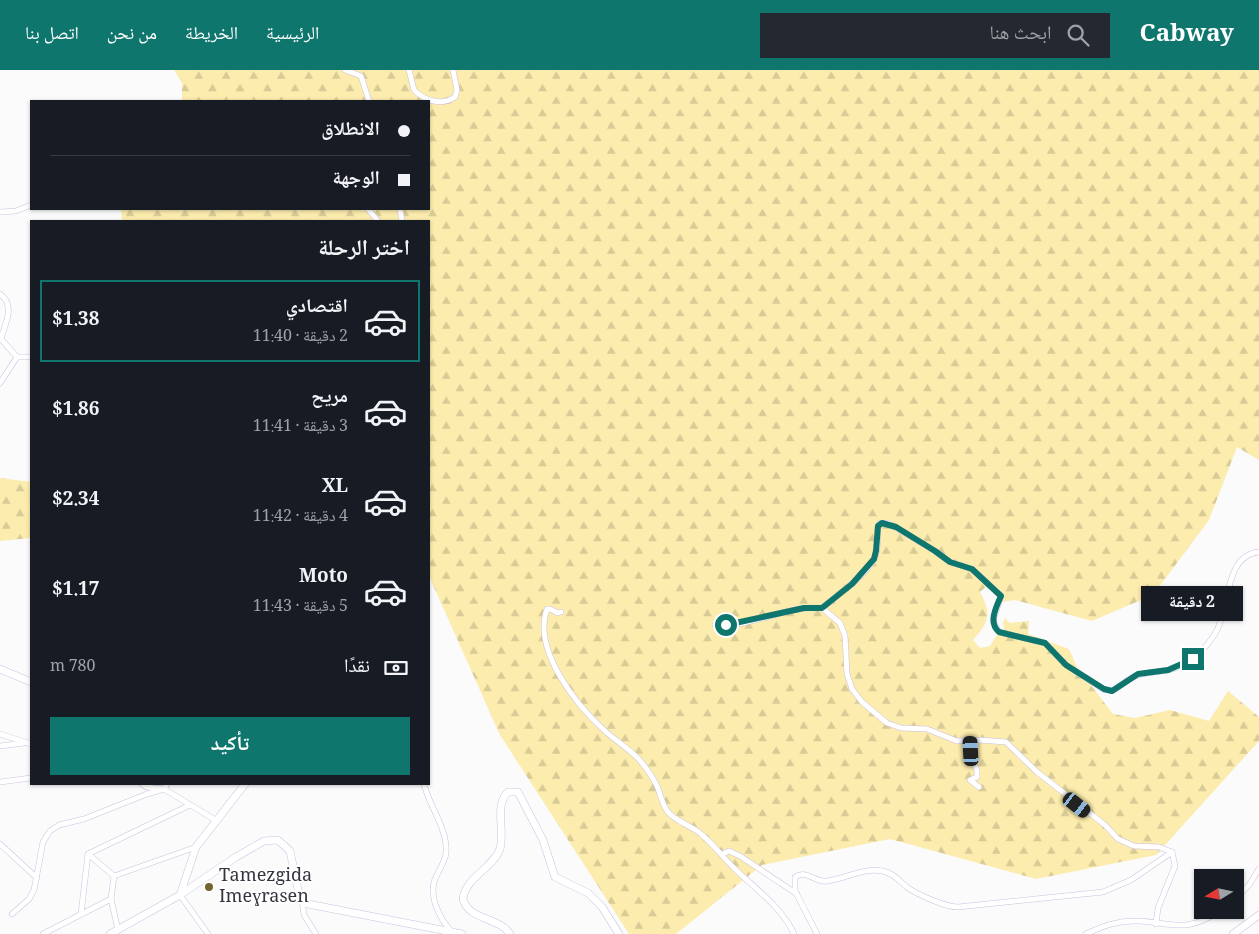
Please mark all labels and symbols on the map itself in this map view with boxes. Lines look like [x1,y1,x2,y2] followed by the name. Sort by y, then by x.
[1142,586,1244,622] callout: 2 دقيقة
[715,614,737,636] route start
[1182,648,1204,670] route end
[962,736,979,766] car
[1060,790,1093,820] car
[219,862,312,913] place label: Tamezgida Imeɣrasen
[1194,869,1244,919] north arrow
[203,881,215,893] marker: Tamezgida Imeɣrasen

